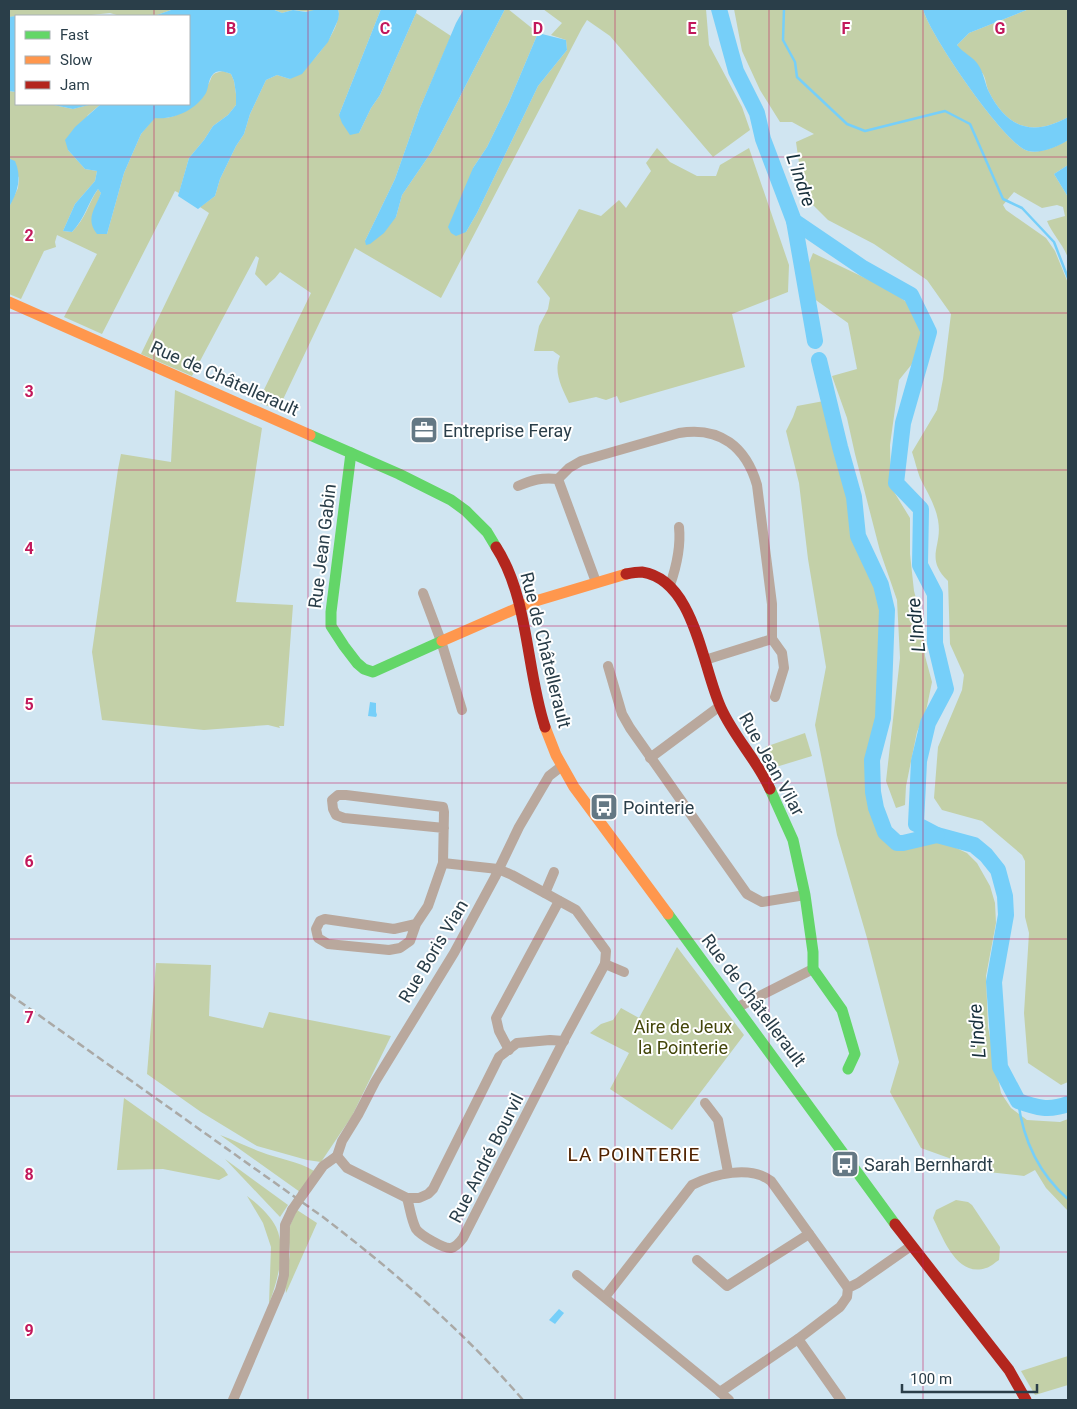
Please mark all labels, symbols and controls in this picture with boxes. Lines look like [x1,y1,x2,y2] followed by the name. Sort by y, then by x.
[15,15,190,105] legend
[226,19,236,38] text: B
[380,19,390,38] text: C
[533,19,543,38] text: D
[688,19,697,38] text: E
[842,19,851,38] text: F
[995,19,1006,38] text: G
[60,26,89,44] text: Fast
[60,51,92,69] text: Slow
[60,76,90,94] text: Jam
[781,150,821,210] water label: L'Indre
[24,226,34,245] text: 2
[148,336,302,420] street label: Rue de Châtellerault
[24,382,34,401] text: 3
[409,415,439,445] office icon: Entreprise Feray
[443,420,572,441] place label: Entreprise Feray
[304,483,340,609] street label: Rue Jean Gabin
[24,539,34,558] text: 4
[516,570,576,730] street label: Rue de Châtellerault
[902,596,930,653] water label: L'Indre
[24,695,34,714] text: 5
[735,709,809,819] street label: Rue Jean Vilar
[589,792,619,822] bus stop icon: Pointerie
[623,797,694,818] place label: Pointerie
[24,852,34,871] text: 6
[394,896,472,1006] street label: Rue Boris Vian
[697,930,811,1070] street label: Rue de Châtellerault
[963,1003,991,1059] water label: L'Indre
[24,1008,34,1027] text: 7
[634,1016,732,1058] park label: Aire de Jeux la Pointerie
[444,1090,528,1226] street label: Rue André Bourvil
[568,1143,700,1166] district label: LA POINTERIE
[830,1149,860,1179] bus stop icon: Sarah Bernhardt
[864,1154,993,1175] place label: Sarah Bernhardt
[24,1165,34,1184] text: 8
[24,1321,34,1340] text: 9
[902,1362,1037,1394] scale bar
[910,1370,952,1388] text: 100 m

